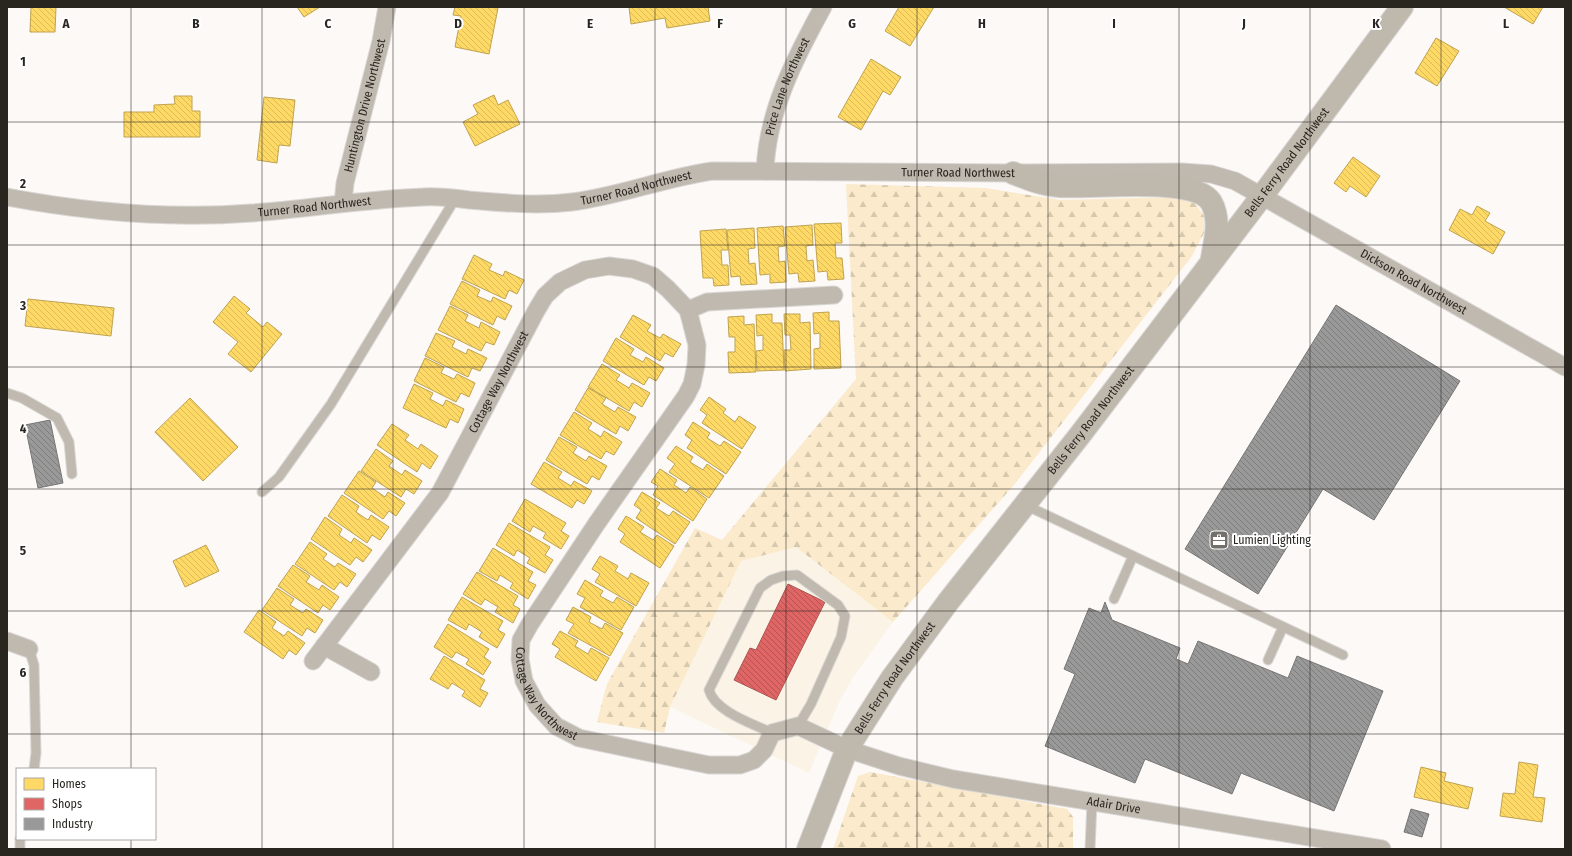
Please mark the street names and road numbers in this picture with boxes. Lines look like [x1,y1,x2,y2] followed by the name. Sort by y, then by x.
[762,35,812,137] street label: Price Lane Northwest
[341,38,388,174] street label: Huntington Drive Northwest
[1242,105,1332,220] street label: Bells Ferry Road Northwest
[901,165,1015,180] street label: Turner Road Northwest
[580,168,693,208] street label: Turner Road Northwest
[257,194,372,220] street label: Turner Road Northwest
[1358,246,1469,317] street label: Dickson Road Northwest
[466,329,531,436] street label: Cottage Way Northwest
[1045,363,1137,477] street label: Bells Ferry Road Northwest
[851,619,938,737] street label: Bells Ferry Road Northwest
[513,647,580,743] street label: Cottage Way Northwest
[1086,794,1142,817] street label: Adair Drive

